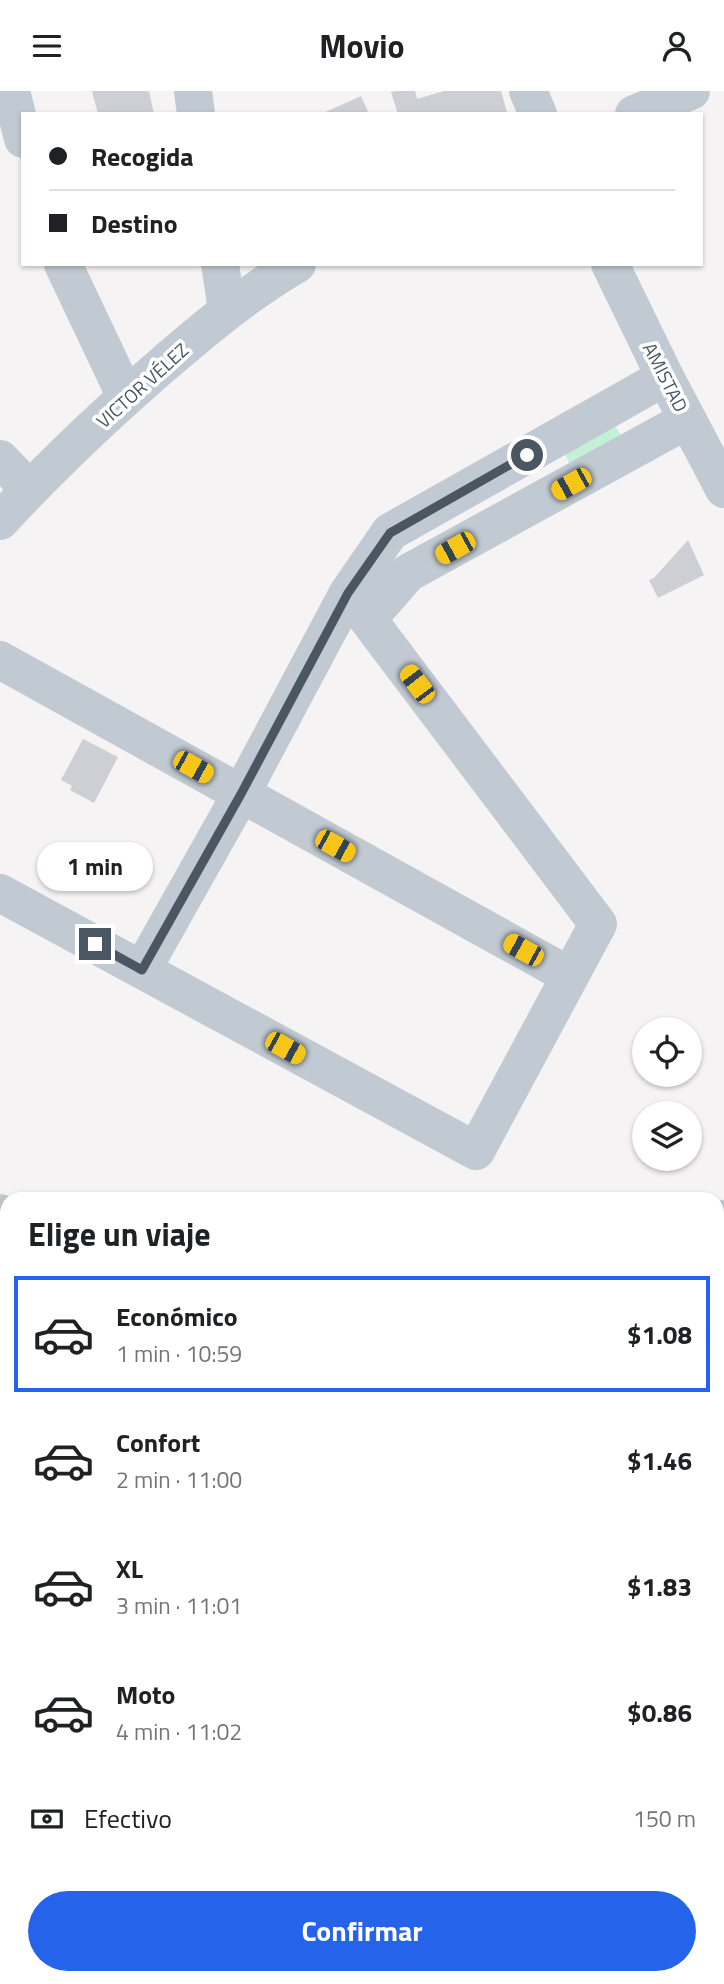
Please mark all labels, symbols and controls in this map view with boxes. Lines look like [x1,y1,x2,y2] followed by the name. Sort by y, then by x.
[319,22,405,70] text: Movio
[28,27,66,65] icon: menu
[658,27,696,65] icon: person
[91,137,194,176] text: Recogida
[91,204,178,243] text: Destino
[89,336,195,434] street label: VICTOR VÉLEZ
[636,337,696,417] street label: AMISTAD
[511,439,543,471] route start
[548,465,595,503] car
[432,529,479,567] car
[396,661,439,707] car
[170,748,217,786] car
[312,827,359,865] car
[37,843,153,891] callout: 1 min
[67,849,123,884] text: 1 min
[79,928,111,960] route end
[500,931,547,969] car
[632,1017,702,1171] map controls
[632,1017,702,1087] button: locate
[262,1029,309,1067] car
[632,1101,702,1171] button: layers
[28,1210,211,1258] text: Elige un viaje
[116,1297,238,1336] text: Económico
[32,1303,95,1366] icon: car
[627,1315,692,1354] text: $1.08
[116,1336,242,1371] text: 1 min · 10:59
[116,1423,200,1462] text: Confort
[32,1429,95,1492] icon: car
[627,1441,692,1480] text: $1.46
[116,1462,242,1497] text: 2 min · 11:00
[116,1549,143,1588] text: XL
[32,1555,95,1618] icon: car
[627,1567,692,1606] text: $1.83
[116,1588,242,1623] text: 3 min · 11:01
[116,1675,175,1714] text: Moto
[32,1681,95,1744] icon: car
[627,1693,692,1732] text: $0.86
[116,1714,242,1749] text: 4 min · 11:02
[84,1799,172,1838] text: Efectivo
[28,1800,66,1838] icon: cash
[633,1801,696,1836] text: 150 m
[28,1891,696,1971] button: Confirmar

